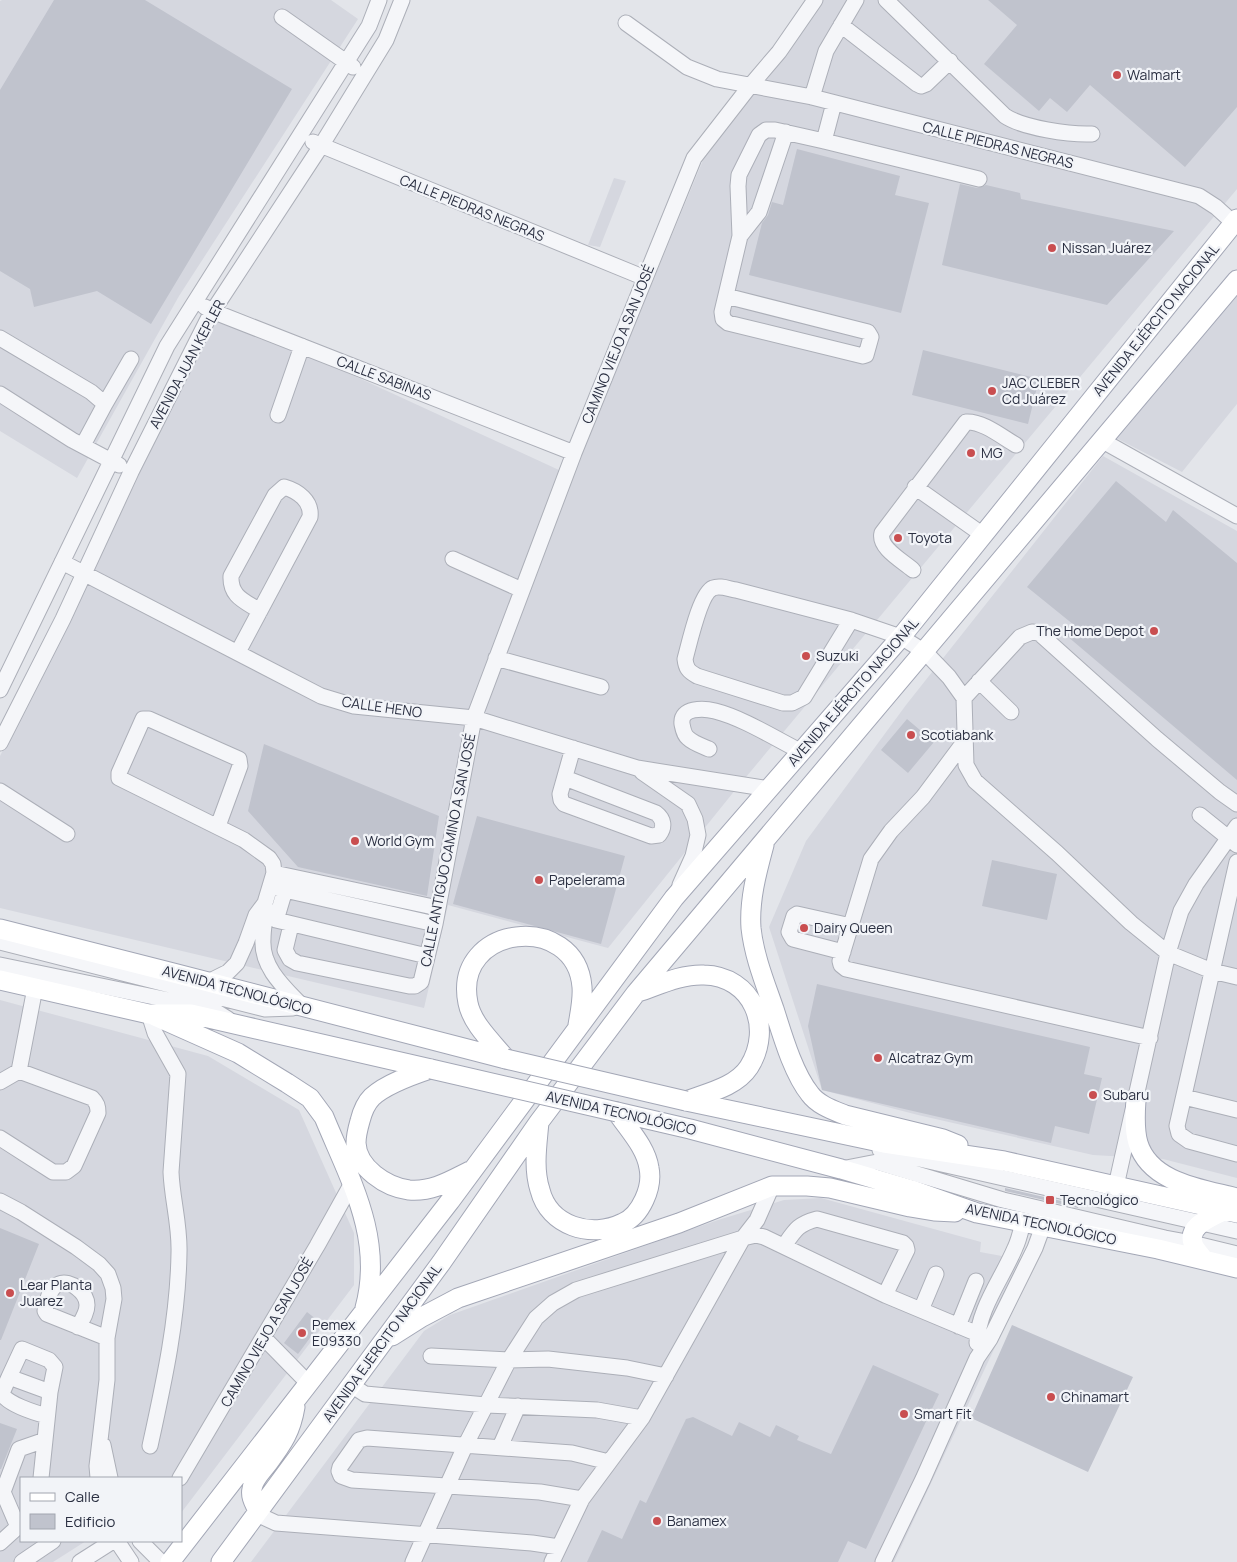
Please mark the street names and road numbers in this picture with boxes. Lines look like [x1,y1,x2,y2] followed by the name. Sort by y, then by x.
[921,117,1076,173] street label: CALLE PIEDRAS NEGRAS
[397,170,548,245] street label: CALLE PIEDRAS NEGRAS
[1088,240,1223,400] street label: AVENIDA EJÉRCITO NACIONAL
[577,261,658,426] street label: CAMINO VIEJO A SAN JOSÉ
[144,296,229,432] street label: AVENIDA JUAN KEPLER
[334,351,435,404] street label: CALLE SABINAS
[783,613,922,770] street label: AVENIDA EJÉRCITO NACIONAL
[341,691,423,722] street label: CALLE HENO
[416,732,479,968] street label: CALLE ANTIGUO CAMINO A SAN JOSÉ
[160,960,314,1019] street label: AVENIDA TECNOLÓGICO
[544,1086,698,1139] street label: AVENIDA TECNOLÓGICO
[964,1198,1118,1249] street label: AVENIDA TECNOLÓGICO
[216,1253,317,1410] street label: CAMINO VIEJO A SAN JOSÉ
[318,1260,445,1425] street label: AVENIDA EJERCITO NACIONAL

